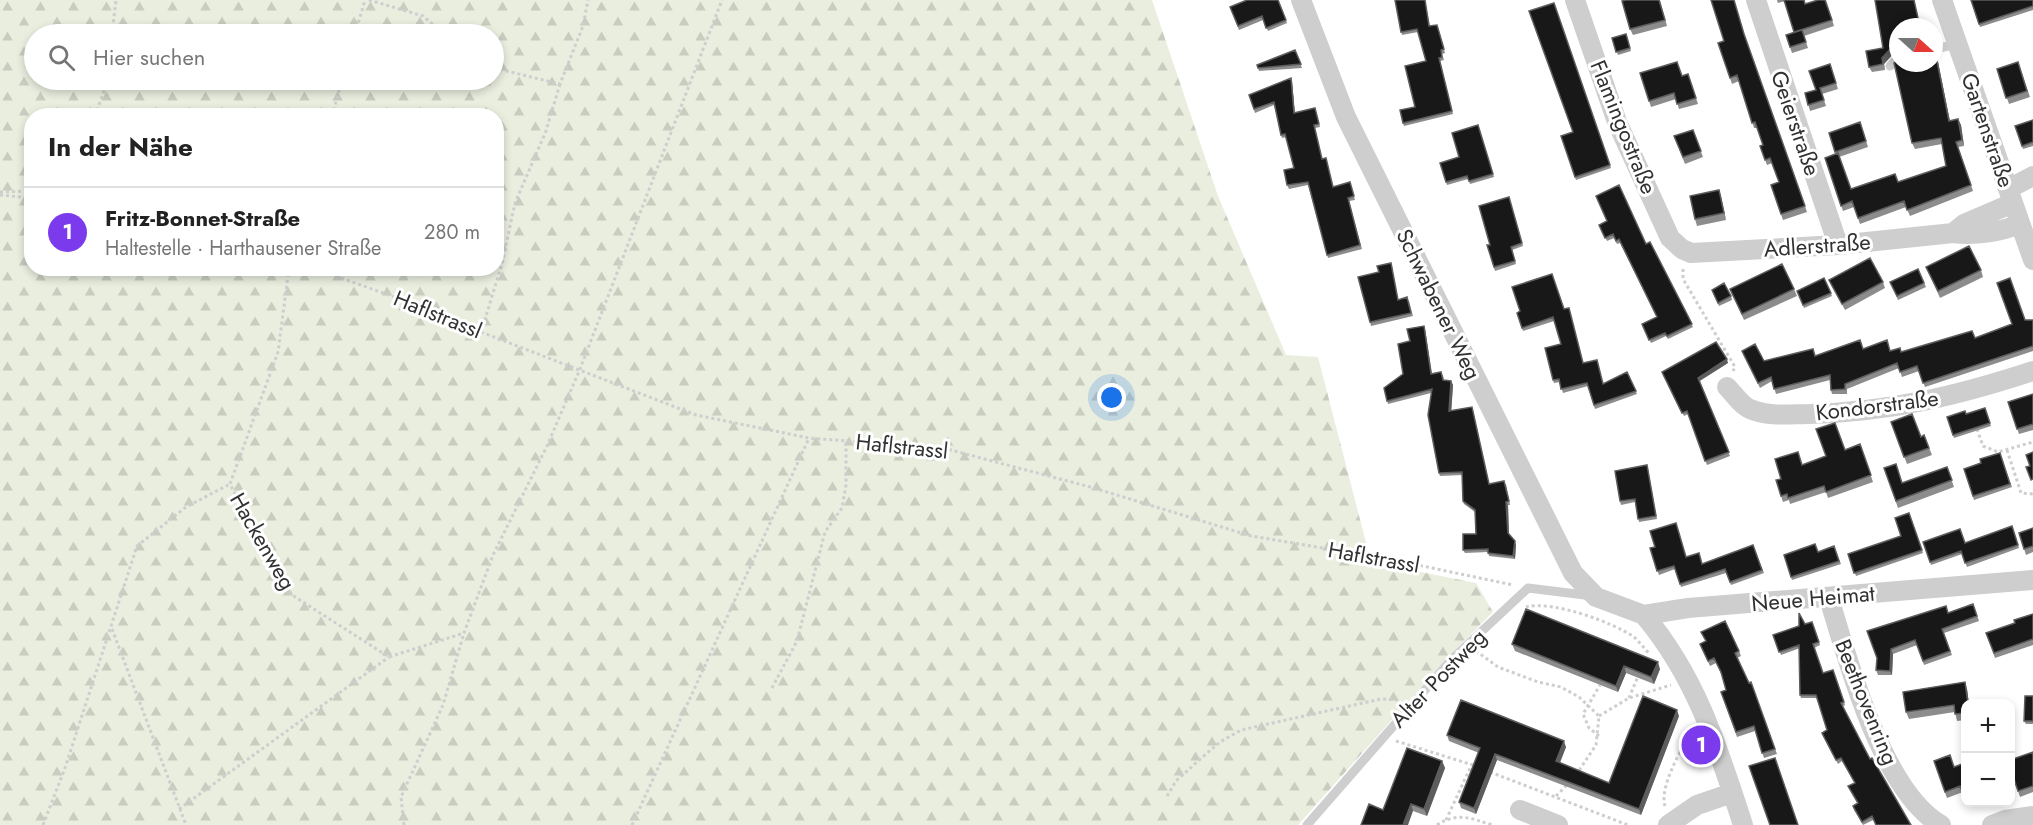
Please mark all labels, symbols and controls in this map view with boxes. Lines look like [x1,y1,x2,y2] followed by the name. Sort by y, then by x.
[1889,18,1943,72] north arrow
[24,24,504,90] search box
[45,41,78,74] icon: search
[93,41,205,73] text: Hier suchen
[1583,55,1665,199] street label: Flamingostraße
[1763,66,1829,180] street label: Geierstraße
[1953,68,2023,192] street label: Gartenstraße
[48,128,193,166] text: In der Nähe
[105,202,300,234] text: Fritz-Bonnet-Straße
[62,218,73,247] text: 1
[424,218,480,247] text: 280 m
[1389,223,1489,385] street label: Schwabener Weg
[1762,225,1872,265] street label: Adlerstraße
[105,234,381,263] text: Haltestelle · Harthausener Straße
[389,282,487,346] street label: Haflstrassl
[1814,382,1940,428] street label: Kondorstraße
[1097,383,1126,412] your location
[854,425,950,467] street label: Haflstrassl
[222,486,304,596] street label: Hackenweg
[1326,533,1422,581] street label: Haflstrassl
[1750,577,1877,619] street label: Neue Heimat
[1383,621,1493,735] street label: Alter Postweg
[1827,634,1907,770] street label: Beethovenring
[1961,699,2015,807] map controls
[1961,699,2015,753] button: +
[1682,722,1720,768] pin: 1
[1961,753,2015,807] button: −

